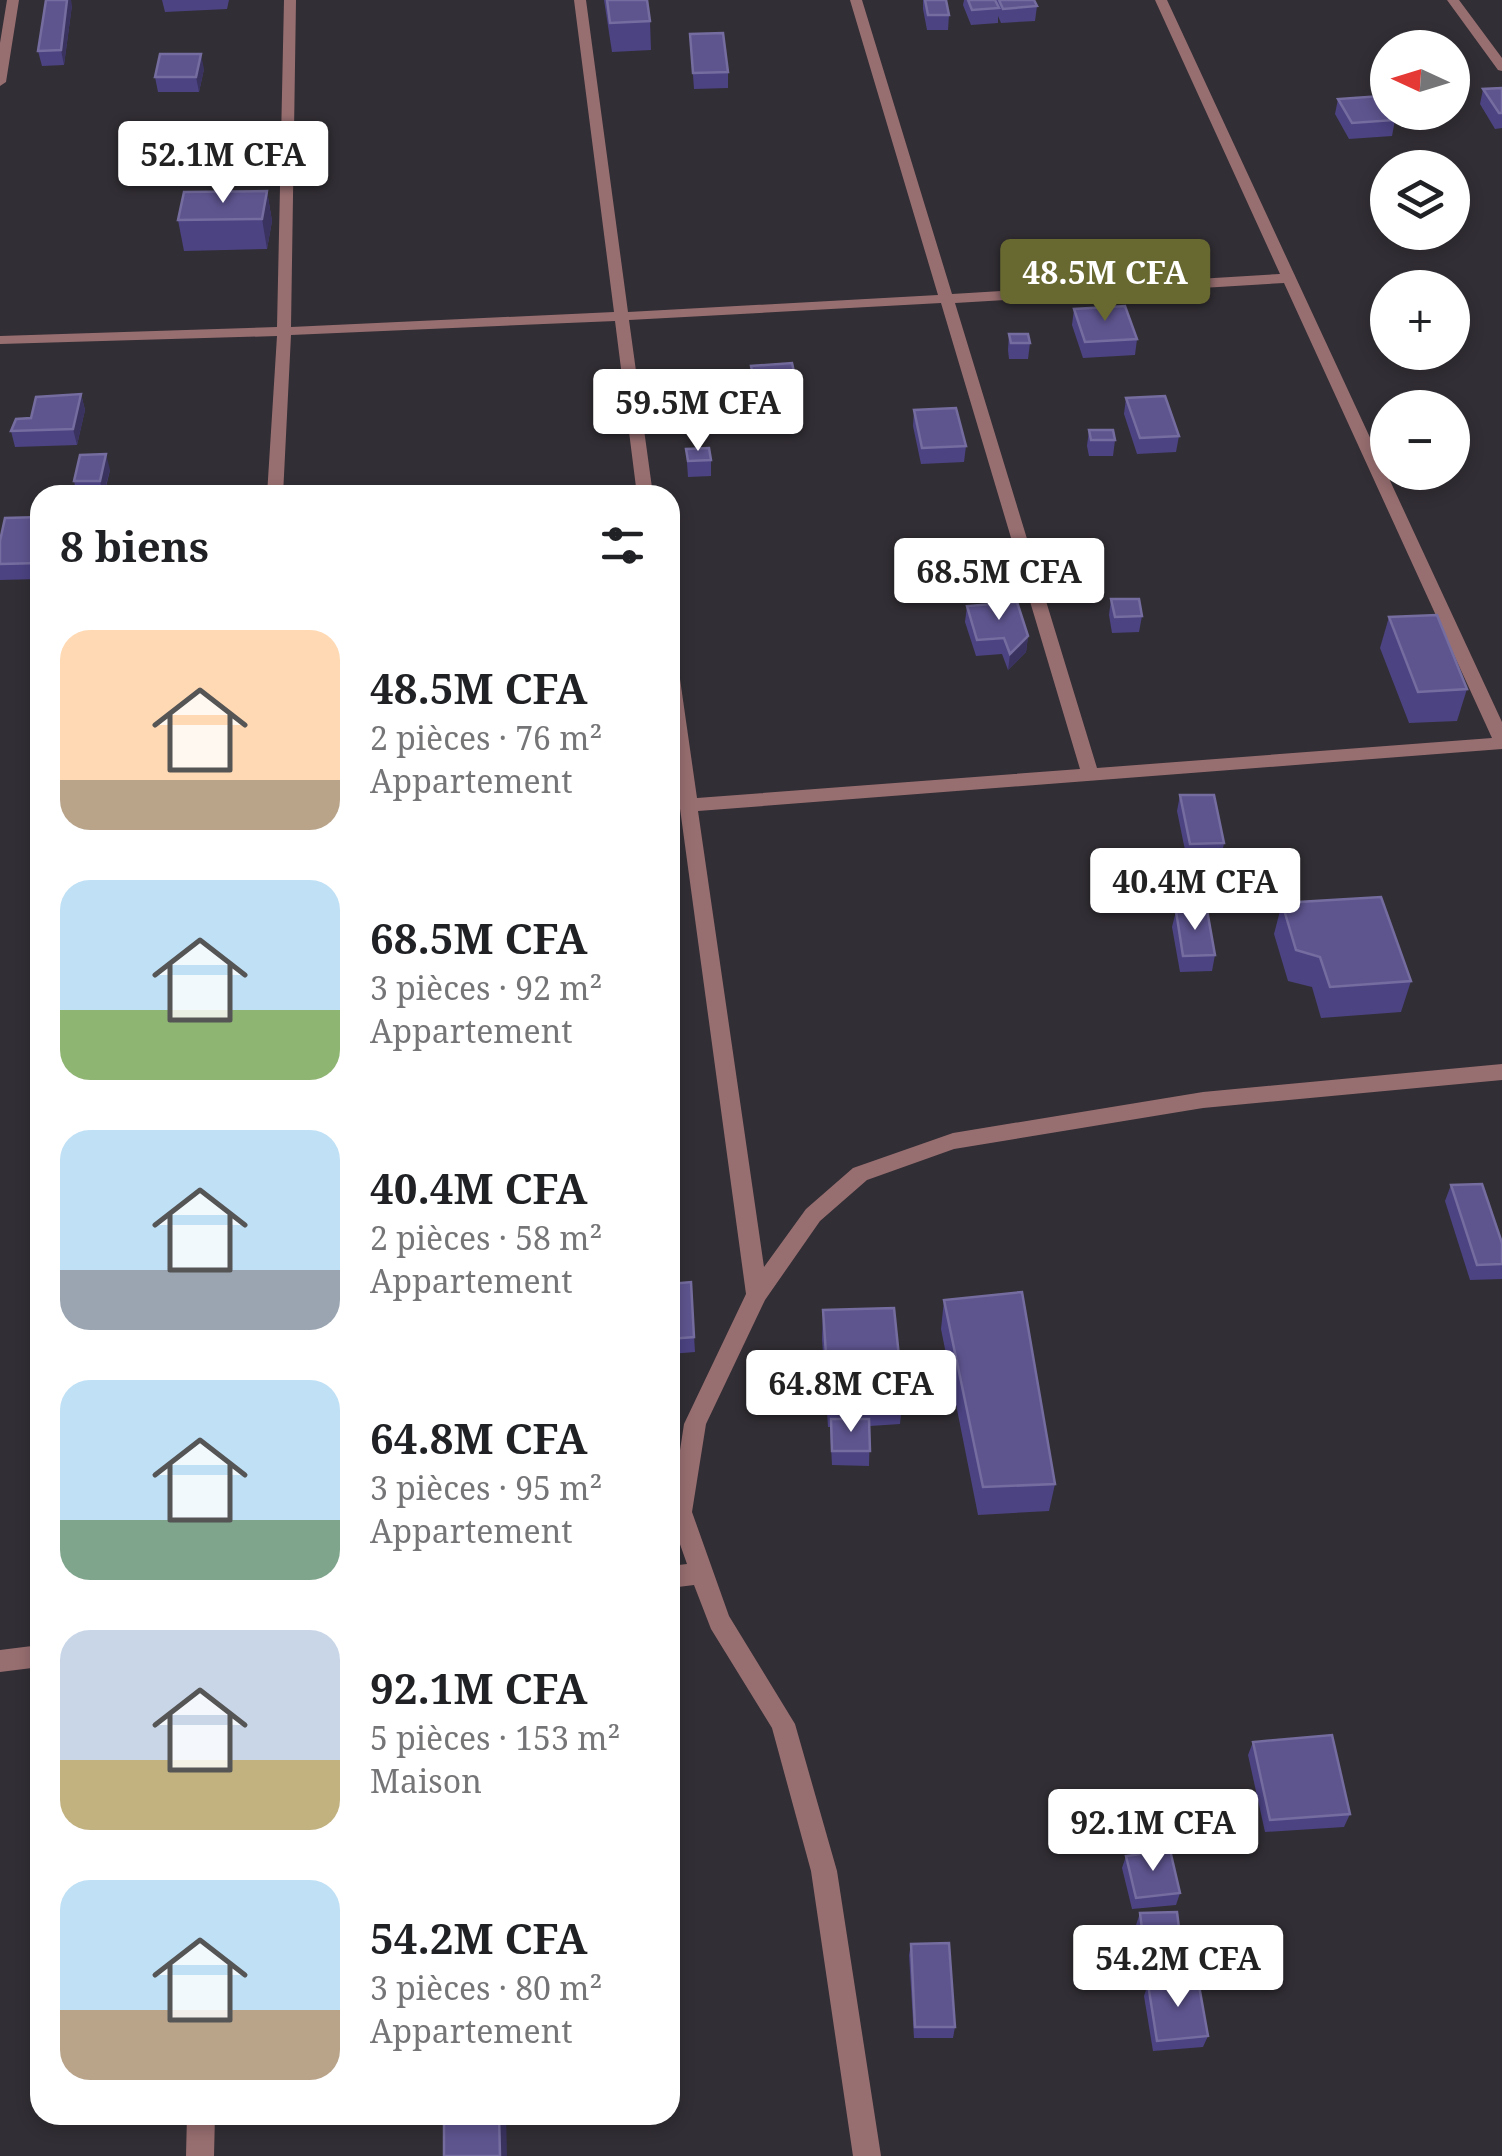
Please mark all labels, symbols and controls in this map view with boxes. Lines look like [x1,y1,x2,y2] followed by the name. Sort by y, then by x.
[1370,30,1470,130] north arrow
[1370,30,1470,490] map controls
[109,121,337,206] pin: 52.1M CFA
[140,132,306,175] text: 52.1M CFA
[1370,150,1470,250] button: layers
[991,239,1219,324] pin: 48.5M CFA
[1022,250,1188,293] text: 48.5M CFA
[1370,270,1470,370] button: +
[584,369,812,454] pin: 59.5M CFA
[615,380,781,423] text: 59.5M CFA
[1370,390,1470,490] button: −
[60,517,209,574] text: 8 biens
[595,518,650,573] icon: filters
[885,538,1113,623] pin: 68.5M CFA
[916,549,1082,592] text: 68.5M CFA
[370,659,587,716] text: 48.5M CFA
[140,670,260,790] icon: home
[370,716,602,759] text: 2 pièces · 76 m²
[370,759,573,802] text: Appartement
[1081,848,1309,933] pin: 40.4M CFA
[1112,859,1278,902] text: 40.4M CFA
[370,909,587,966] text: 68.5M CFA
[140,920,260,1040] icon: home
[370,966,602,1009] text: 3 pièces · 92 m²
[370,1009,573,1052] text: Appartement
[370,1159,587,1216] text: 40.4M CFA
[140,1170,260,1290] icon: home
[370,1216,602,1259] text: 2 pièces · 58 m²
[370,1259,573,1302] text: Appartement
[737,1350,965,1435] pin: 64.8M CFA
[768,1361,934,1404] text: 64.8M CFA
[370,1409,587,1466] text: 64.8M CFA
[140,1420,260,1540] icon: home
[370,1466,602,1509] text: 3 pièces · 95 m²
[370,1509,573,1552] text: Appartement
[370,1659,587,1716] text: 92.1M CFA
[140,1670,260,1790] icon: home
[370,1716,620,1759] text: 5 pièces · 153 m²
[370,1759,482,1802] text: Maison
[1039,1789,1267,1874] pin: 92.1M CFA
[1070,1800,1236,1843] text: 92.1M CFA
[370,1909,587,1966] text: 54.2M CFA
[140,1920,260,2040] icon: home
[1064,1925,1292,2010] pin: 54.2M CFA
[1095,1936,1261,1979] text: 54.2M CFA
[370,1966,602,2009] text: 3 pièces · 80 m²
[370,2009,573,2052] text: Appartement

